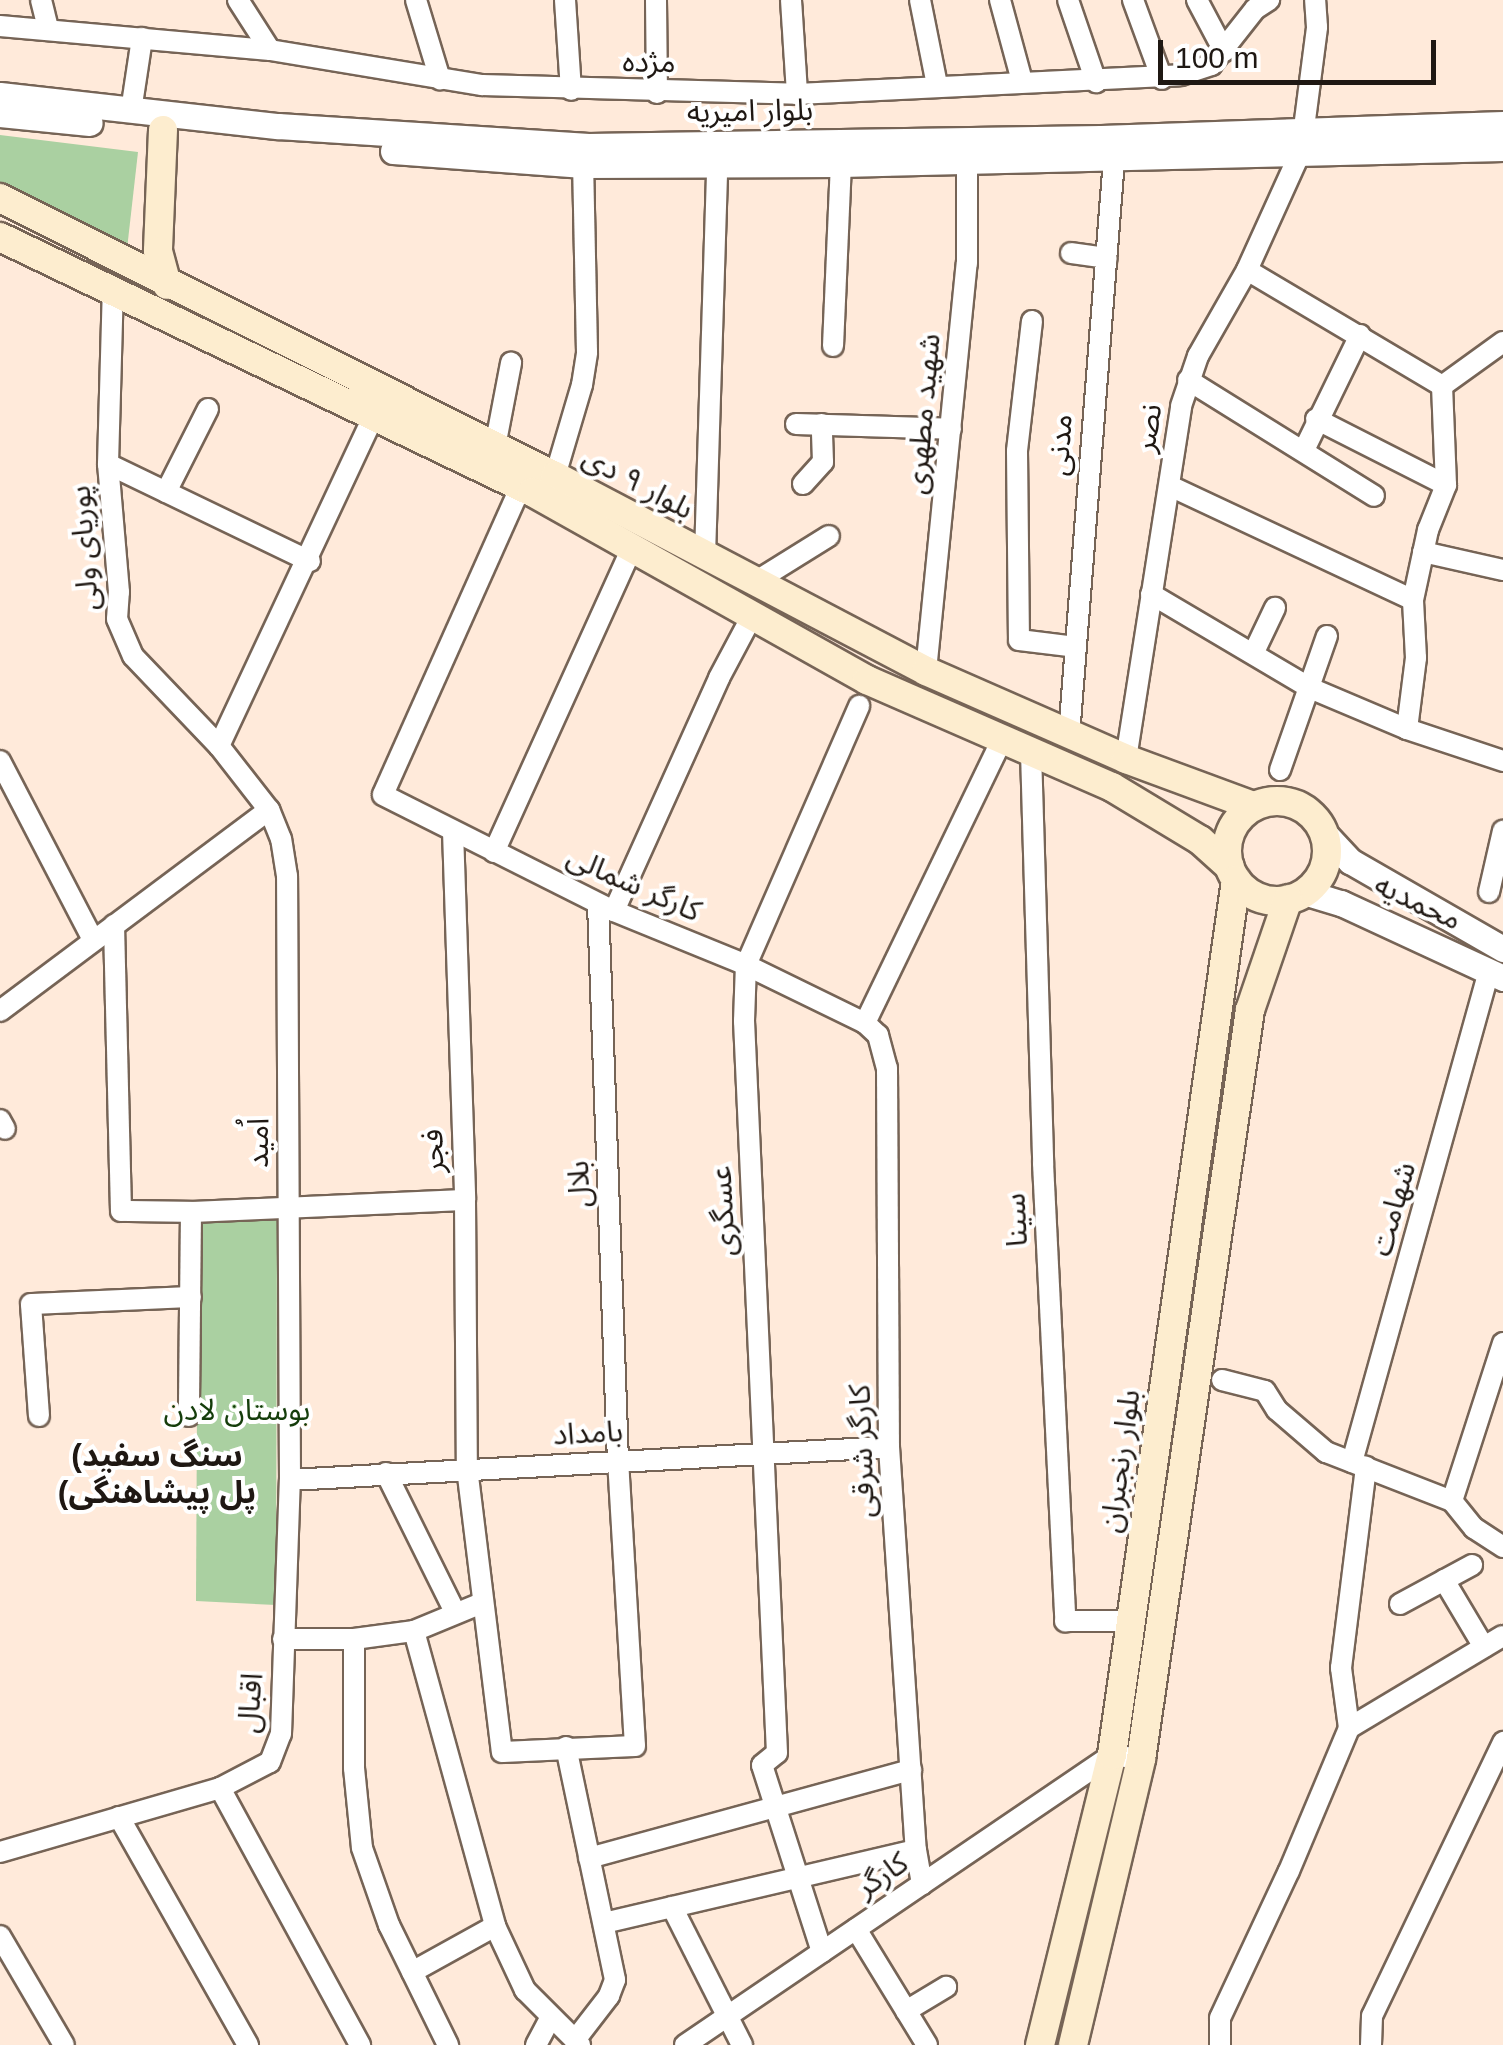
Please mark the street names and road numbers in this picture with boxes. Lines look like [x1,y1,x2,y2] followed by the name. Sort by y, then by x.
[622,44,676,80] street label: مژده
[687,92,813,130] street label: بلوار امیریه
[898,332,948,496] street label: شهید مطهری
[1126,401,1170,455] street label: نصر
[1040,413,1080,477] street label: مدنی
[576,439,700,527] street label: بلوار ۹ دی
[62,484,106,612] street label: پوریای ولی
[561,838,707,930] street label: کارگر شمالی
[1369,866,1467,938] street label: محمدیه
[240,1118,276,1168] street label: اُمید
[414,1128,452,1174] street label: فجر
[1362,1158,1424,1260] street label: شهامت
[560,1160,598,1208] street label: بلال
[703,1165,743,1257] street label: عسگری
[997,1192,1035,1248] street label: سینا
[842,1384,882,1518] street label: کارگر شرقی
[1092,1387,1148,1535] street label: بلوار رنجبران
[552,1413,624,1453] street label: بامداد
[230,1672,270,1734] street label: اقبال
[849,1845,915,1905] street label: کارگر

